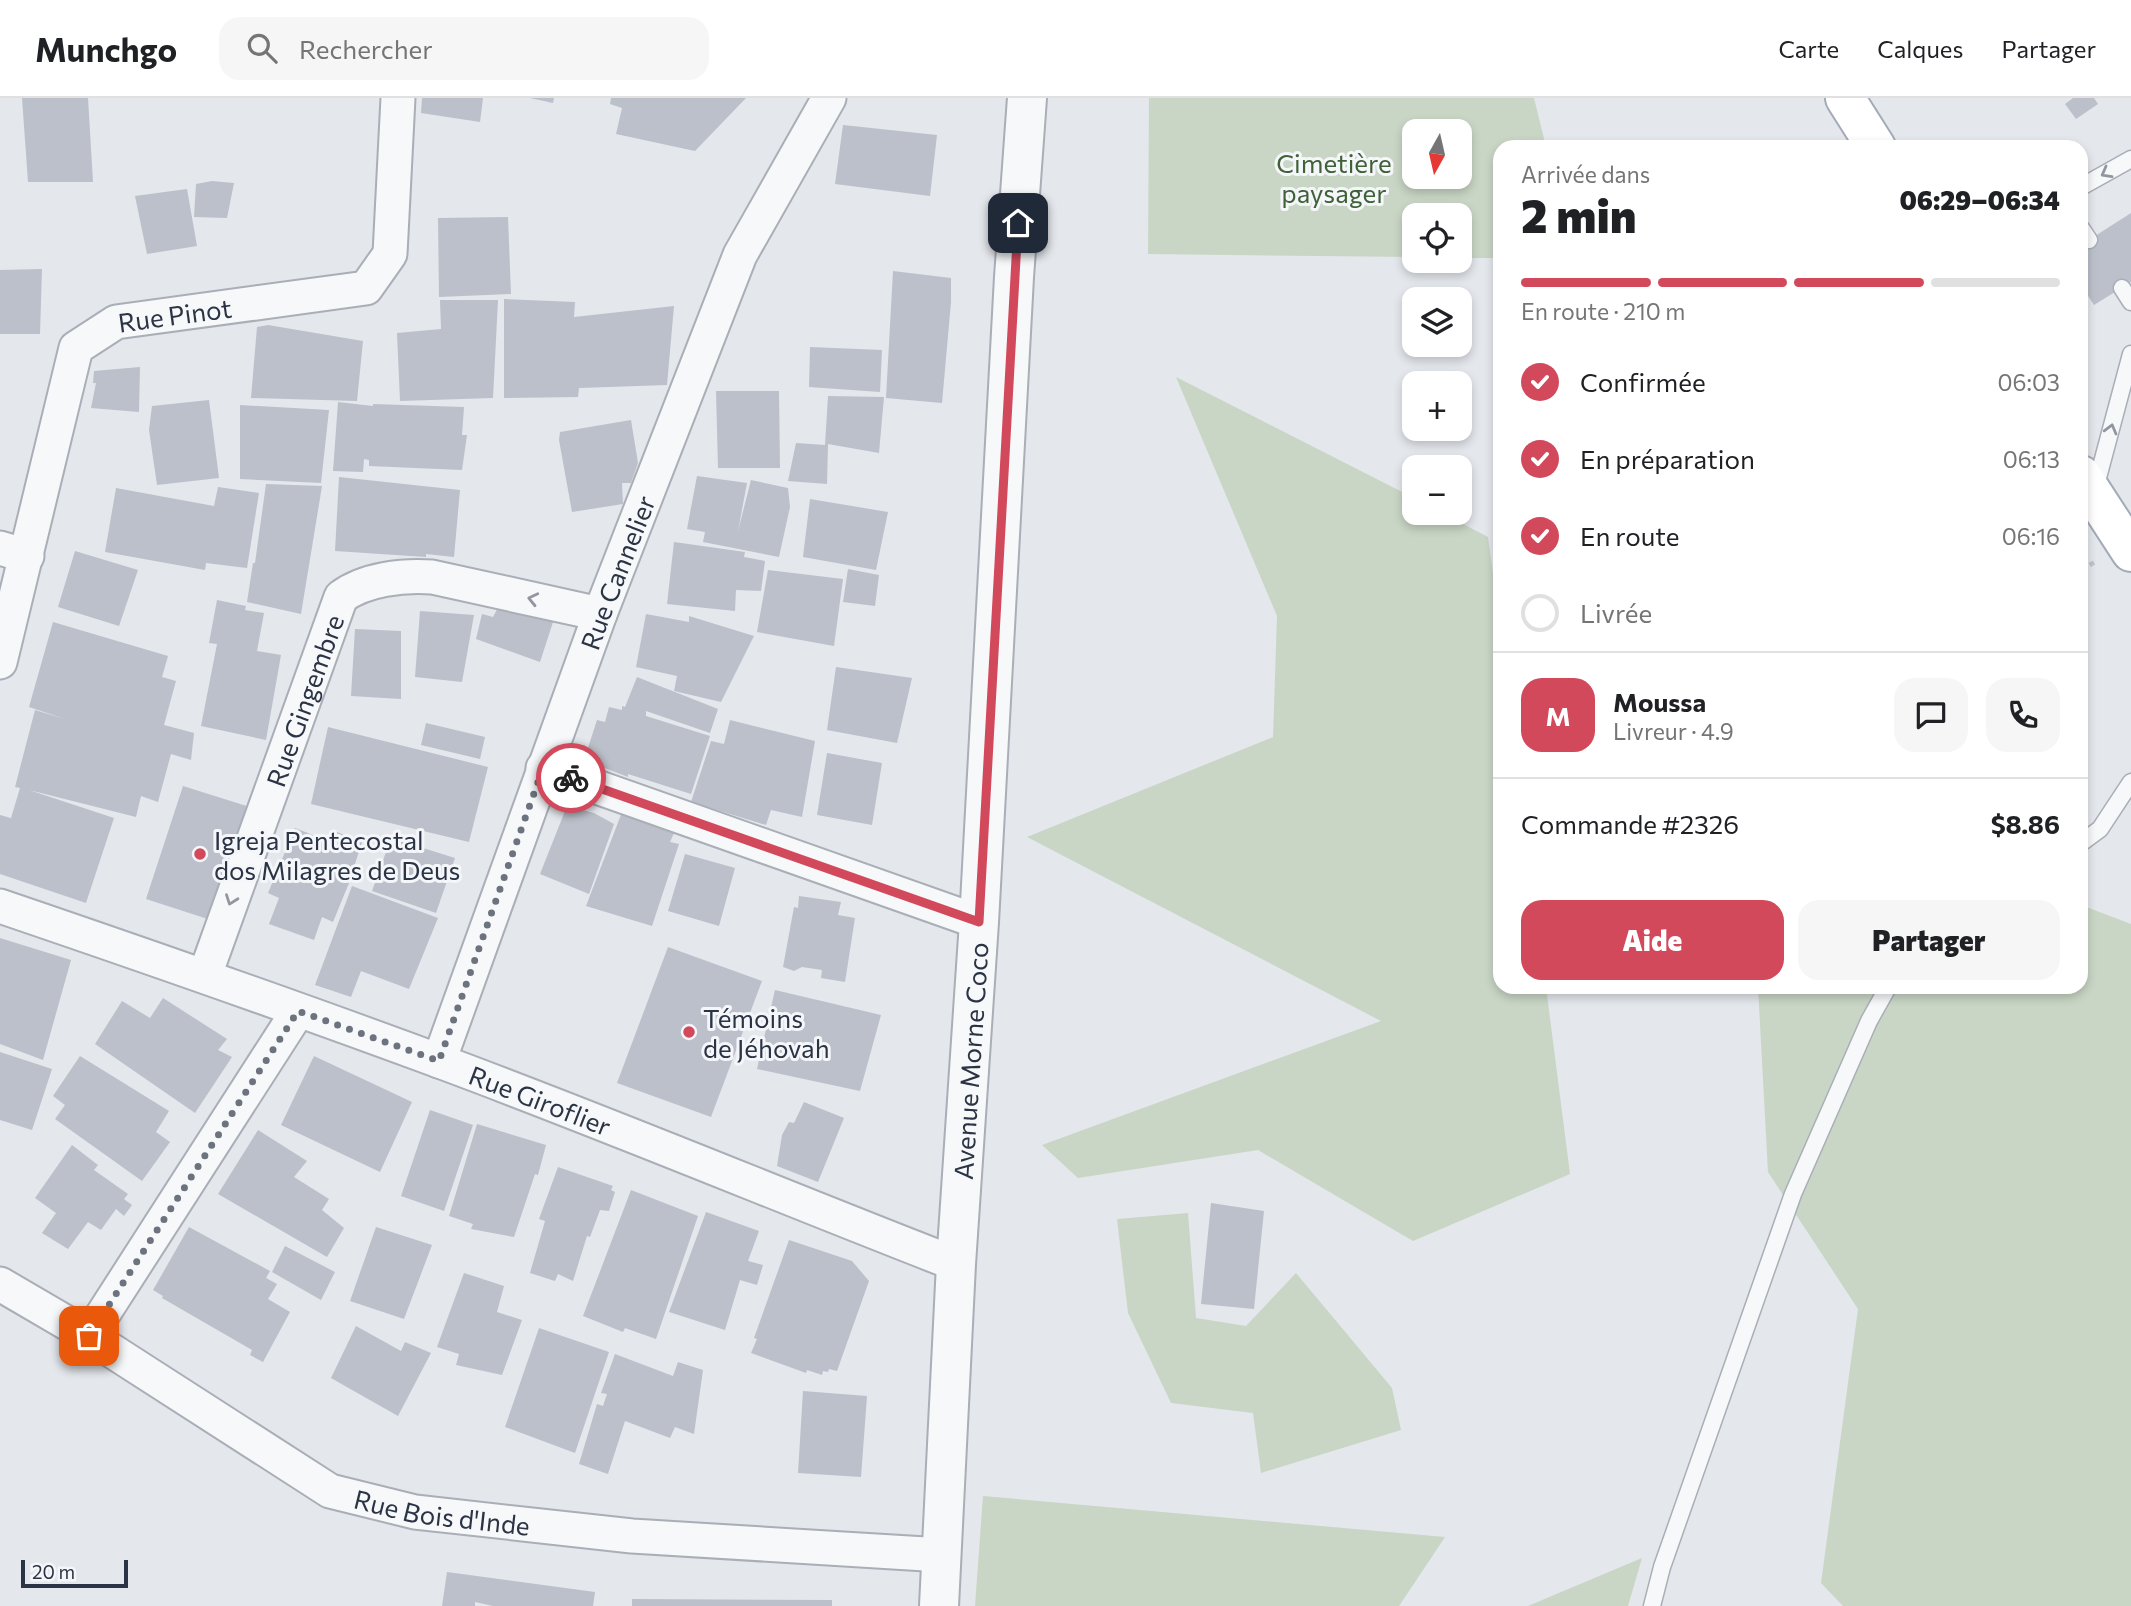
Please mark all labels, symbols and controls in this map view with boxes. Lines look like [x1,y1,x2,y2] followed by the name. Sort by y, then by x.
[219,17,709,80] search box
[35,28,177,69] text: Munchgo
[243,29,281,67] icon: search
[299,33,433,64] text: Rechercher
[1778,34,1839,63] text: Carte
[1877,34,1963,63] text: Calques
[2001,34,2096,63] text: Partager
[1402,119,1472,189] north arrow
[1402,119,1472,525] map controls
[1276,147,1392,208] park label: Cimetière paysager
[1521,160,1650,188] text: Arrivée dans
[2101,165,2113,178] one-way arrow
[1899,184,2060,215] text: 06:29–06:34
[1521,186,1637,242] text: 2 min
[988,193,1048,253] pin
[1402,203,1472,273] button: locate
[999,204,1037,242] icon: home
[1402,287,1472,357] button: layers
[116,291,233,337] street label: Rue Pinot
[1521,297,1685,325] text: En route · 210 m
[1521,363,1559,401] icon: check
[1580,366,1706,397] text: Confirmée
[1998,368,2060,396] text: 06:03
[1402,371,1472,441] button: +
[2103,423,2117,435] one-way arrow
[1521,440,1559,478] icon: check
[1580,443,1755,474] text: En préparation
[2003,445,2060,473] text: 06:13
[1402,455,1472,525] button: −
[573,491,660,654] street label: Rue Cannelier
[1521,517,1559,555] icon: check
[1580,520,1680,551] text: En route
[2002,522,2060,550] text: 06:16
[527,593,539,608] one-way arrow
[1580,597,1652,628] text: Livrée
[259,610,349,790] street label: Rue Gingembre
[1894,678,1968,752] button: chat
[1986,678,2060,752] button: phone
[1613,686,1706,717] text: Moussa
[1545,700,1571,731] text: M
[1613,717,1734,745] text: Livreur · 4.9
[536,743,606,813] courier
[552,759,590,797] icon: bike
[1521,808,1739,839] text: Commande #2326
[1991,808,2060,839] text: $8.86
[214,824,460,885] place label: Igreja Pentecostal dos Milagres de Deus
[192,846,208,862] marker: Igreja Pentecostal dos Milagres de Deus
[226,894,240,906] one-way arrow
[1521,900,1784,980] button: Aide
[1798,900,2060,980] button: Partager
[946,941,993,1181] street label: Avenue Morne Coco
[703,1002,830,1063] place label: Témoins de Jéhovah
[681,1024,697,1040] marker: Témoins de Jéhovah
[465,1058,616,1141] street label: Rue Giroflier
[59,1306,119,1366] pin
[70,1317,108,1355] icon: bag
[351,1482,532,1540] street label: Rue Bois d'Inde
[21,1557,128,1589] scale bar
[32,1560,75,1583] text: 20 m

